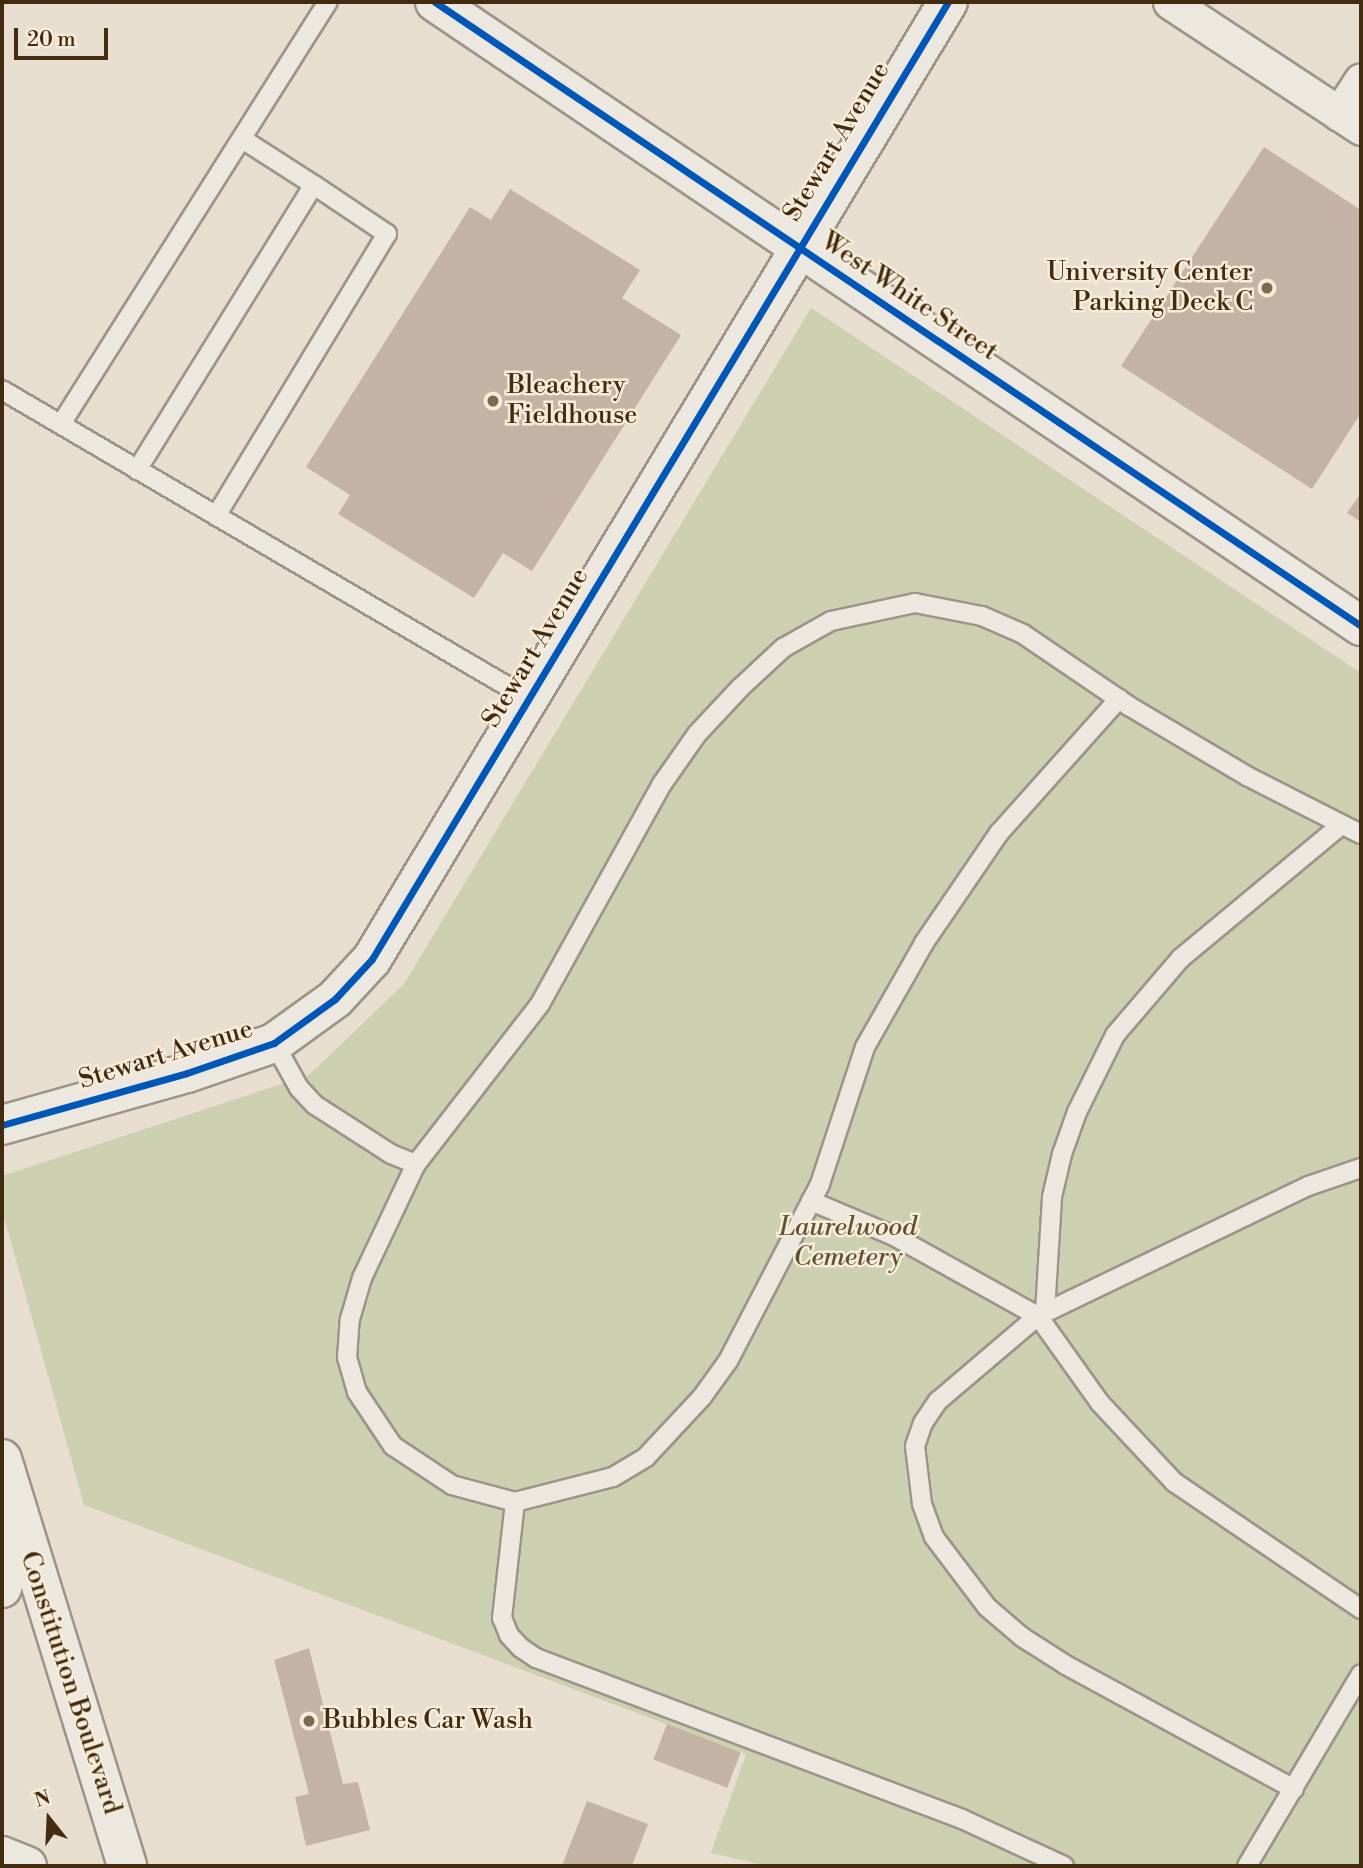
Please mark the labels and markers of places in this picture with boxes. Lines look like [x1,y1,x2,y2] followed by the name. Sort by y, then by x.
[1047,257,1253,318] place label: University Center Parking Deck C
[1259,280,1275,296] marker: University Center Parking Deck C
[507,370,637,432] place label: Bleachery Fieldhouse
[485,393,501,409] marker: Bleachery Fieldhouse
[323,1705,533,1737] place label: Bubbles Car Wash
[301,1713,317,1729] marker: Bubbles Car Wash

